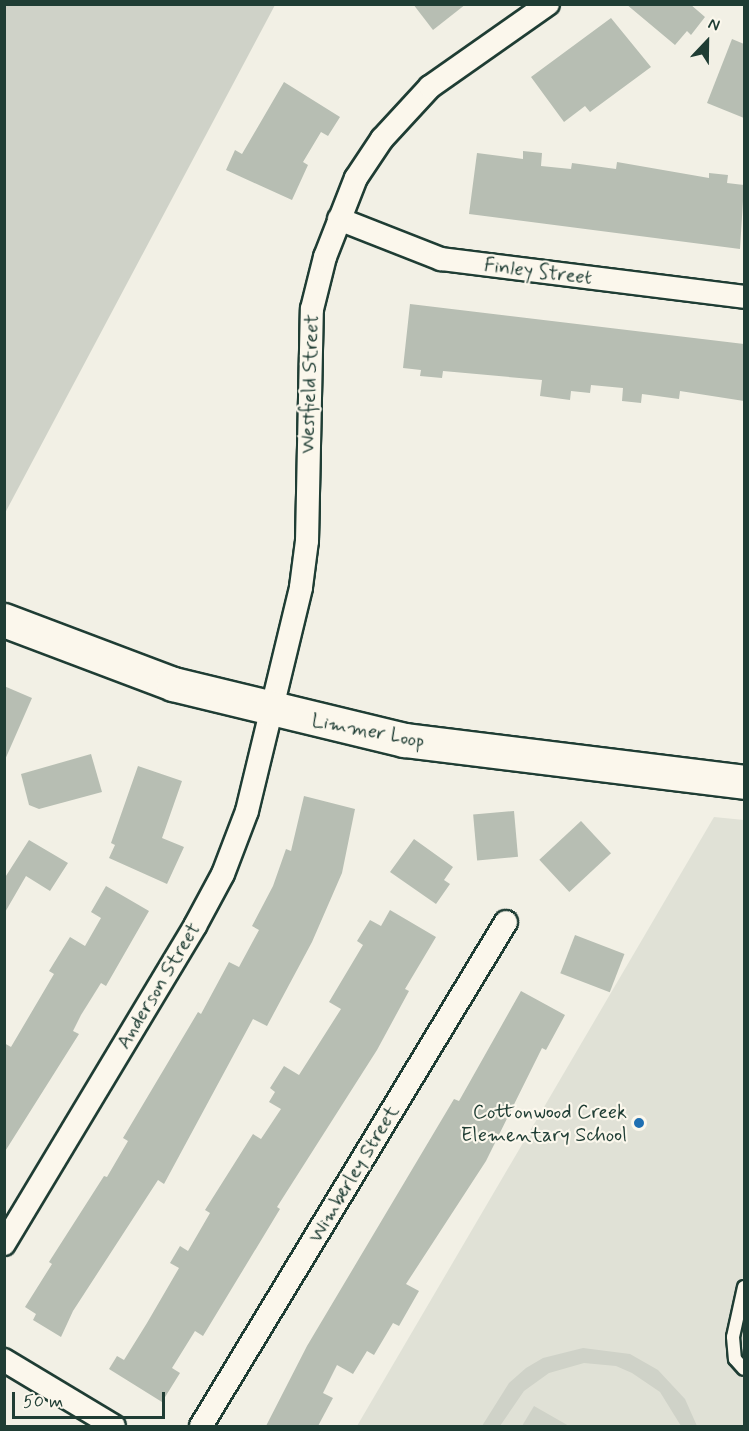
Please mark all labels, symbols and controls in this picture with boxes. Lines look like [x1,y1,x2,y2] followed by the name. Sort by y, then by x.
[677,12,737,72] north arrow
[705,13,723,37] text: N
[481,253,595,291] street label: Finley Street
[296,314,324,454] street label: Westfield Street
[308,708,428,754] street label: Limmer Loop
[112,919,206,1053] street label: Anderson Street
[461,1100,627,1147] place label: Cottonwood Creek Elementary School
[304,1101,404,1247] street label: Wimberley Street
[632,1116,646,1130] marker: Cottonwood Creek Elementary School
[15,1380,168,1418] scale bar
[23,1390,63,1414] text: 50 m

